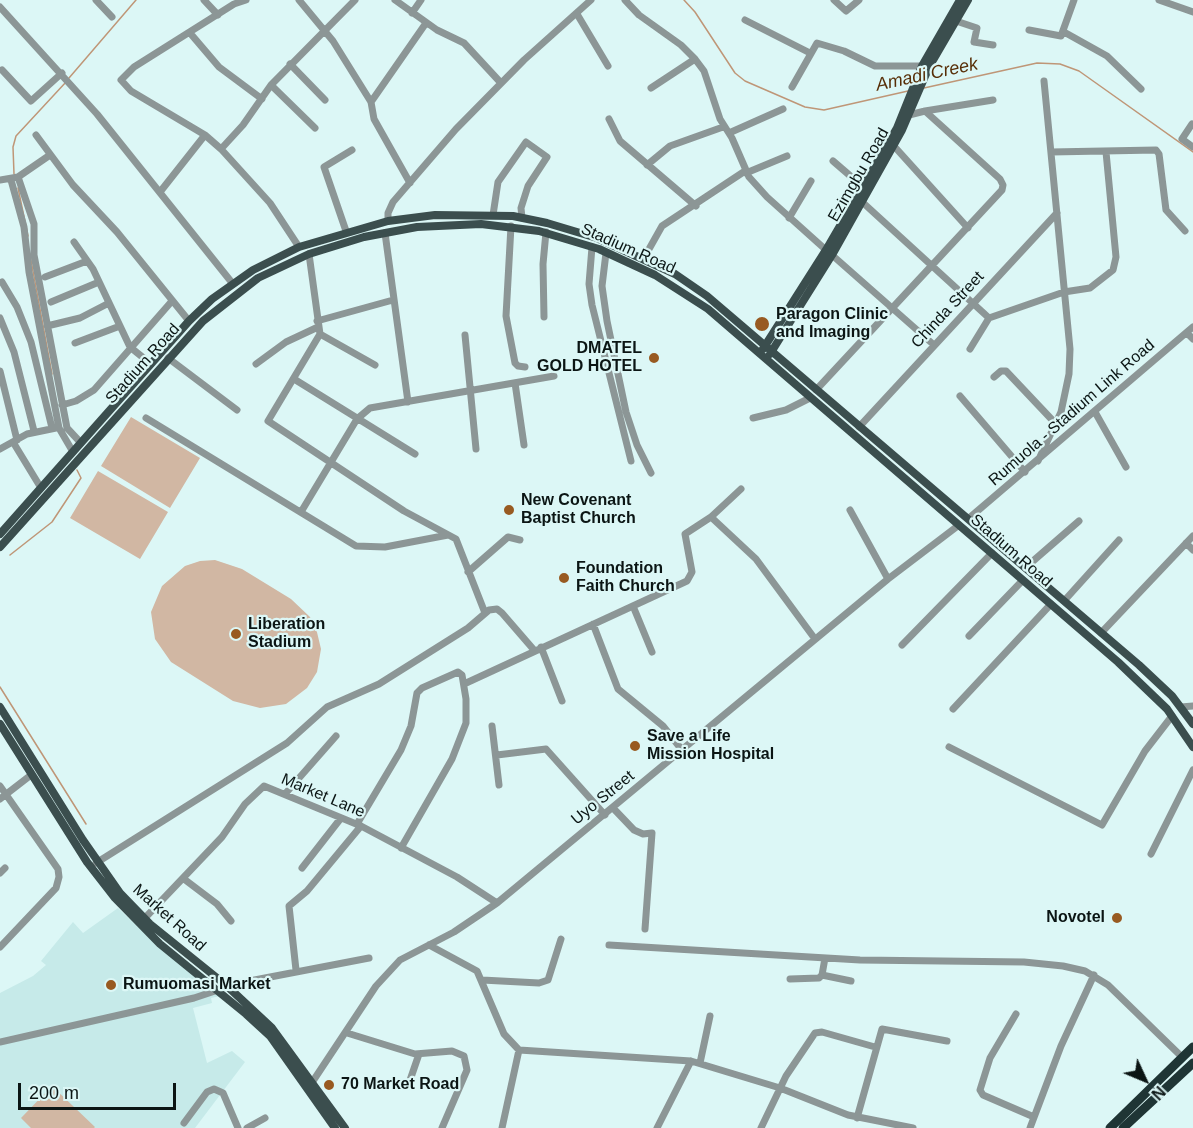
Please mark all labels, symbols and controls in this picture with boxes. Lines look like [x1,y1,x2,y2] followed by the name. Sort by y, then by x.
[874,54,980,96] water label: Amadi Creek
[824,125,894,225] street label: Ezimgbu Road
[578,220,678,278] street label: Stadium Road
[908,268,988,352] street label: Chinda Street
[776,305,888,343] place label: Paragon Clinic and Imaging
[753,315,771,333] marker: Paragon Clinic and Imaging
[102,320,184,408] street label: Stadium Road
[985,336,1159,490] street label: Rumuola - Stadium Link Road
[537,339,642,377] place label: DMATEL GOLD HOTEL
[647,351,661,365] marker: DMATEL GOLD HOTEL
[521,491,636,529] place label: New Covenant Baptist Church
[502,503,516,517] marker: New Covenant Baptist Church
[966,510,1056,592] street label: Stadium Road
[576,559,675,597] place label: Foundation Faith Church
[557,571,571,585] marker: Foundation Faith Church
[248,615,325,653] place label: Liberation Stadium
[229,627,243,641] marker: Liberation Stadium
[647,727,774,765] place label: Save a Life Mission Hospital
[628,739,642,753] marker: Save a Life Mission Hospital
[568,767,638,829] street label: Uyo Street
[278,770,368,822] street label: Market Lane
[129,880,209,956] street label: Market Road
[1046,908,1105,928] place label: Novotel
[1110,911,1124,925] marker: Novotel
[123,975,271,995] place label: Rumuomasi Market
[104,978,118,992] marker: Rumuomasi Market
[1115,1050,1175,1110] north arrow
[21,1071,178,1109] scale bar
[341,1075,459,1095] place label: 70 Market Road
[322,1078,336,1092] marker: 70 Market Road
[29,1083,79,1103] text: 200 m
[1148,1083,1168,1103] text: N

